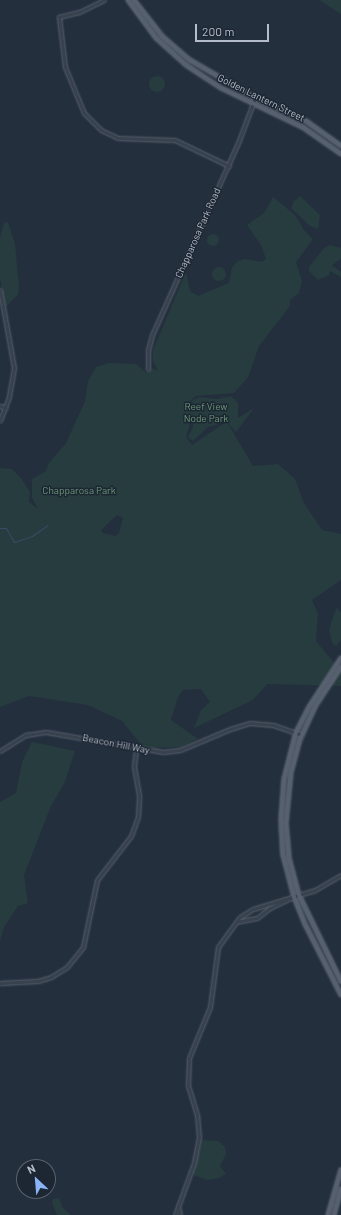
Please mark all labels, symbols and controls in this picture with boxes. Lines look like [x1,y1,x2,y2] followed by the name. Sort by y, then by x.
[197,16,271,42] scale bar
[202,24,234,38] text: 200 m
[216,72,306,124] street label: Golden Lantern Street
[173,186,223,280] street label: Chapparosa Park Road
[184,400,228,424] park label: Reef View Node Park
[42,485,116,497] park label: Chapparosa Park
[81,732,151,756] street label: Beacon Hill Way
[16,1159,56,1199] north arrow
[25,1161,37,1176] text: N

